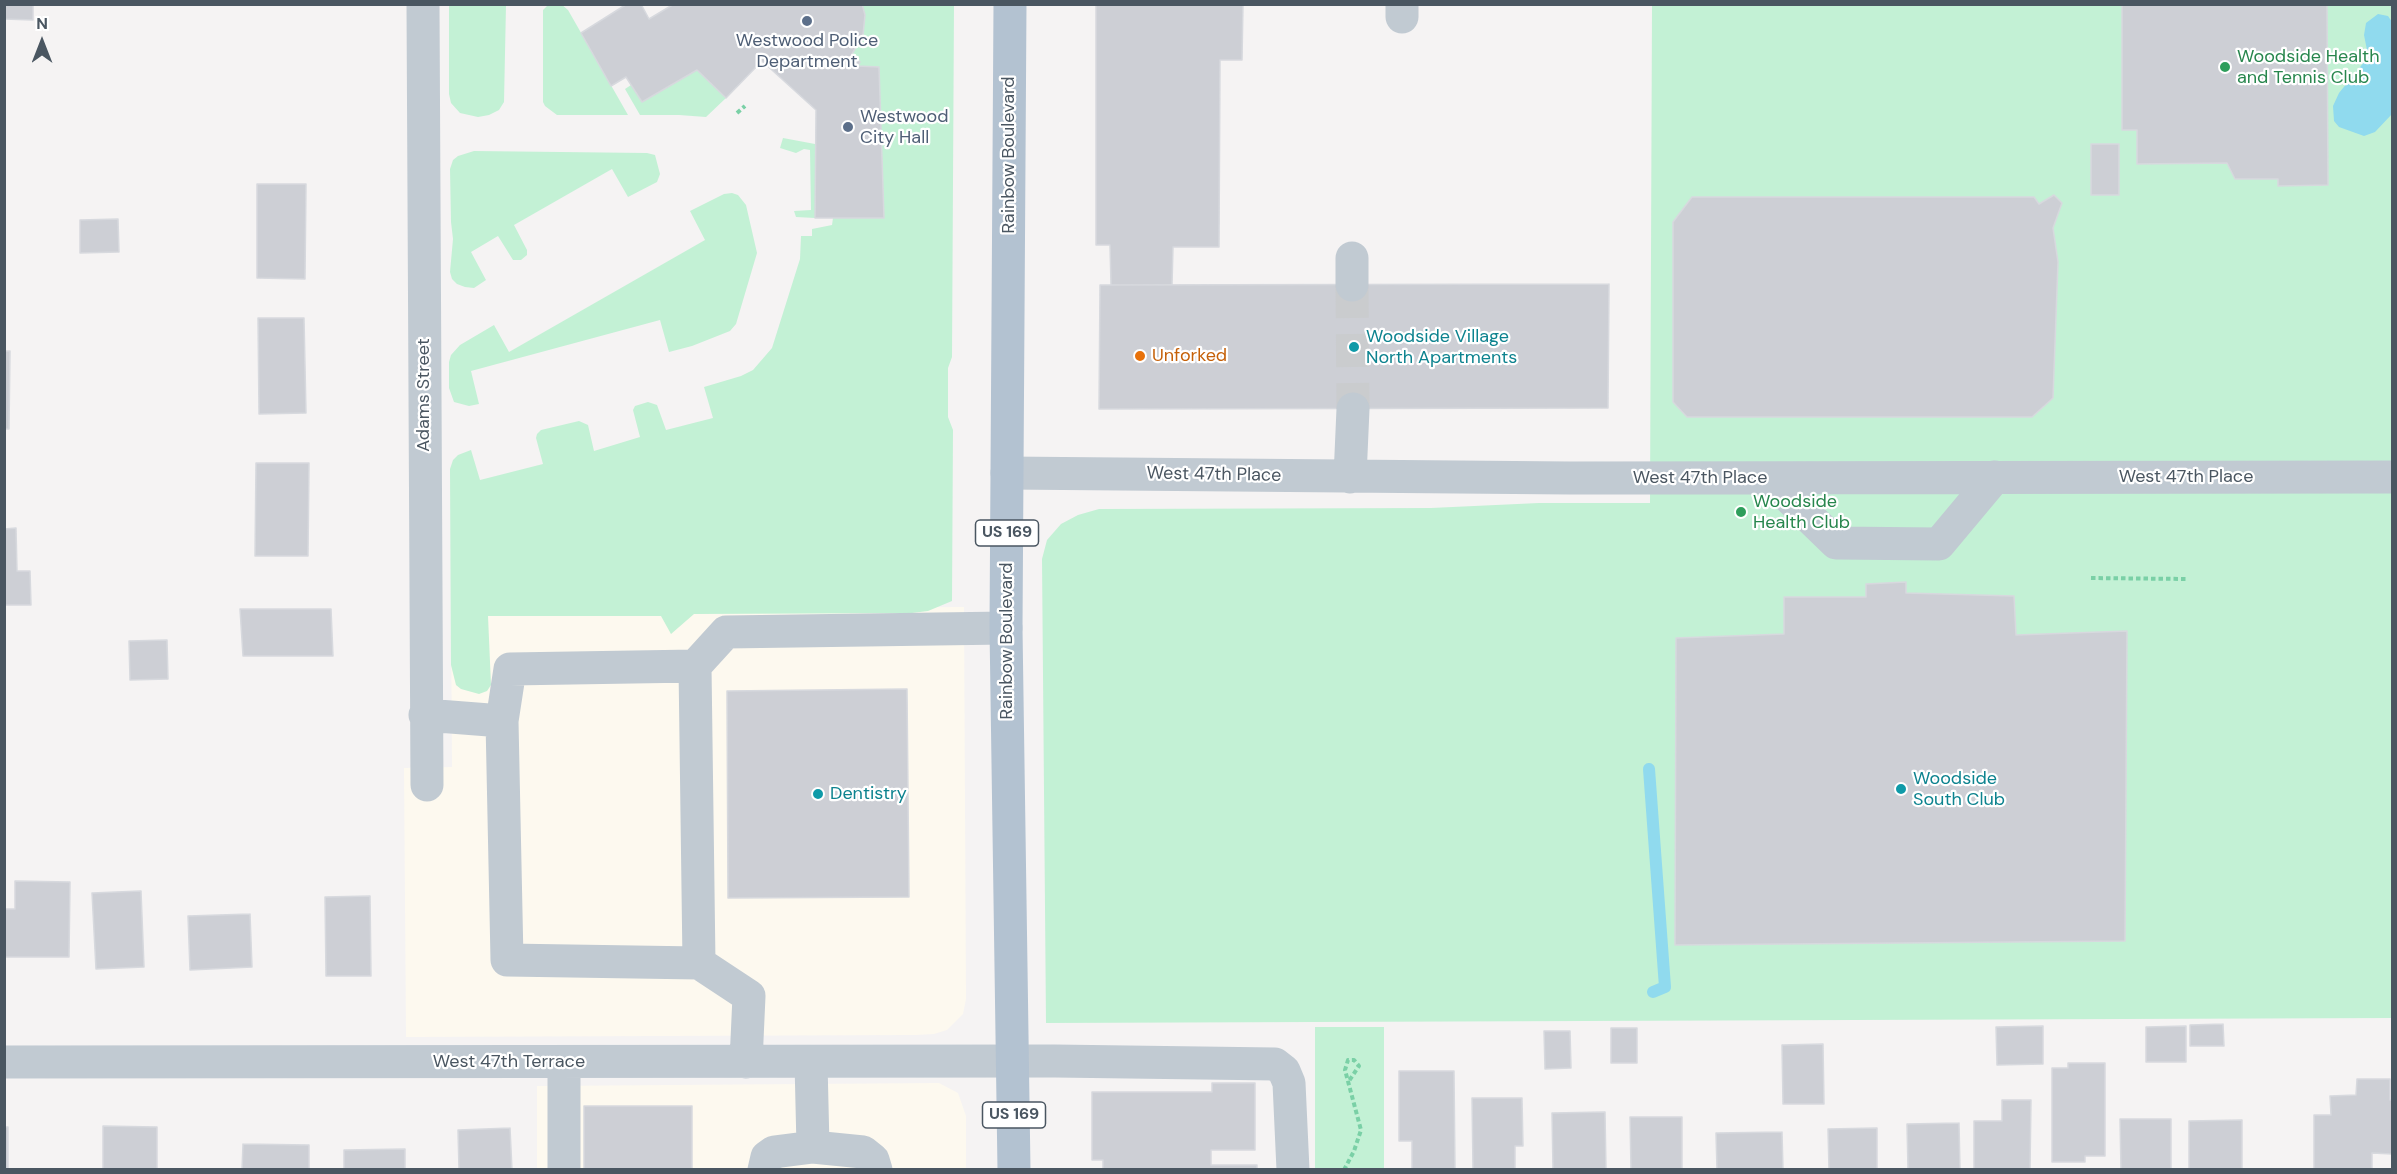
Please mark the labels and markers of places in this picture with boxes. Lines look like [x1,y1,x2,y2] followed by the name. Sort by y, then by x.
[800,14,814,28] marker: Westwood Police Department
[736,30,878,72] place label: Westwood Police Department
[2237,46,2379,88] place label: Woodside Health and Tennis Club
[2218,60,2232,74] marker: Woodside Health and Tennis Club
[860,106,948,148] place label: Westwood City Hall
[841,120,855,134] marker: Westwood City Hall
[1366,326,1517,368] place label: Woodside Village North Apartments
[1347,340,1361,354] marker: Woodside Village North Apartments
[1152,345,1227,367] place label: Unforked
[1133,349,1147,363] marker: Unforked
[1753,491,1850,534] place label: Woodside Health Club
[1734,505,1748,519] marker: Woodside Health Club
[1913,768,2005,810] place label: Woodside South Club
[1894,782,1908,796] marker: Woodside South Club
[830,783,907,805] place label: Dentistry
[811,787,825,801] marker: Dentistry

